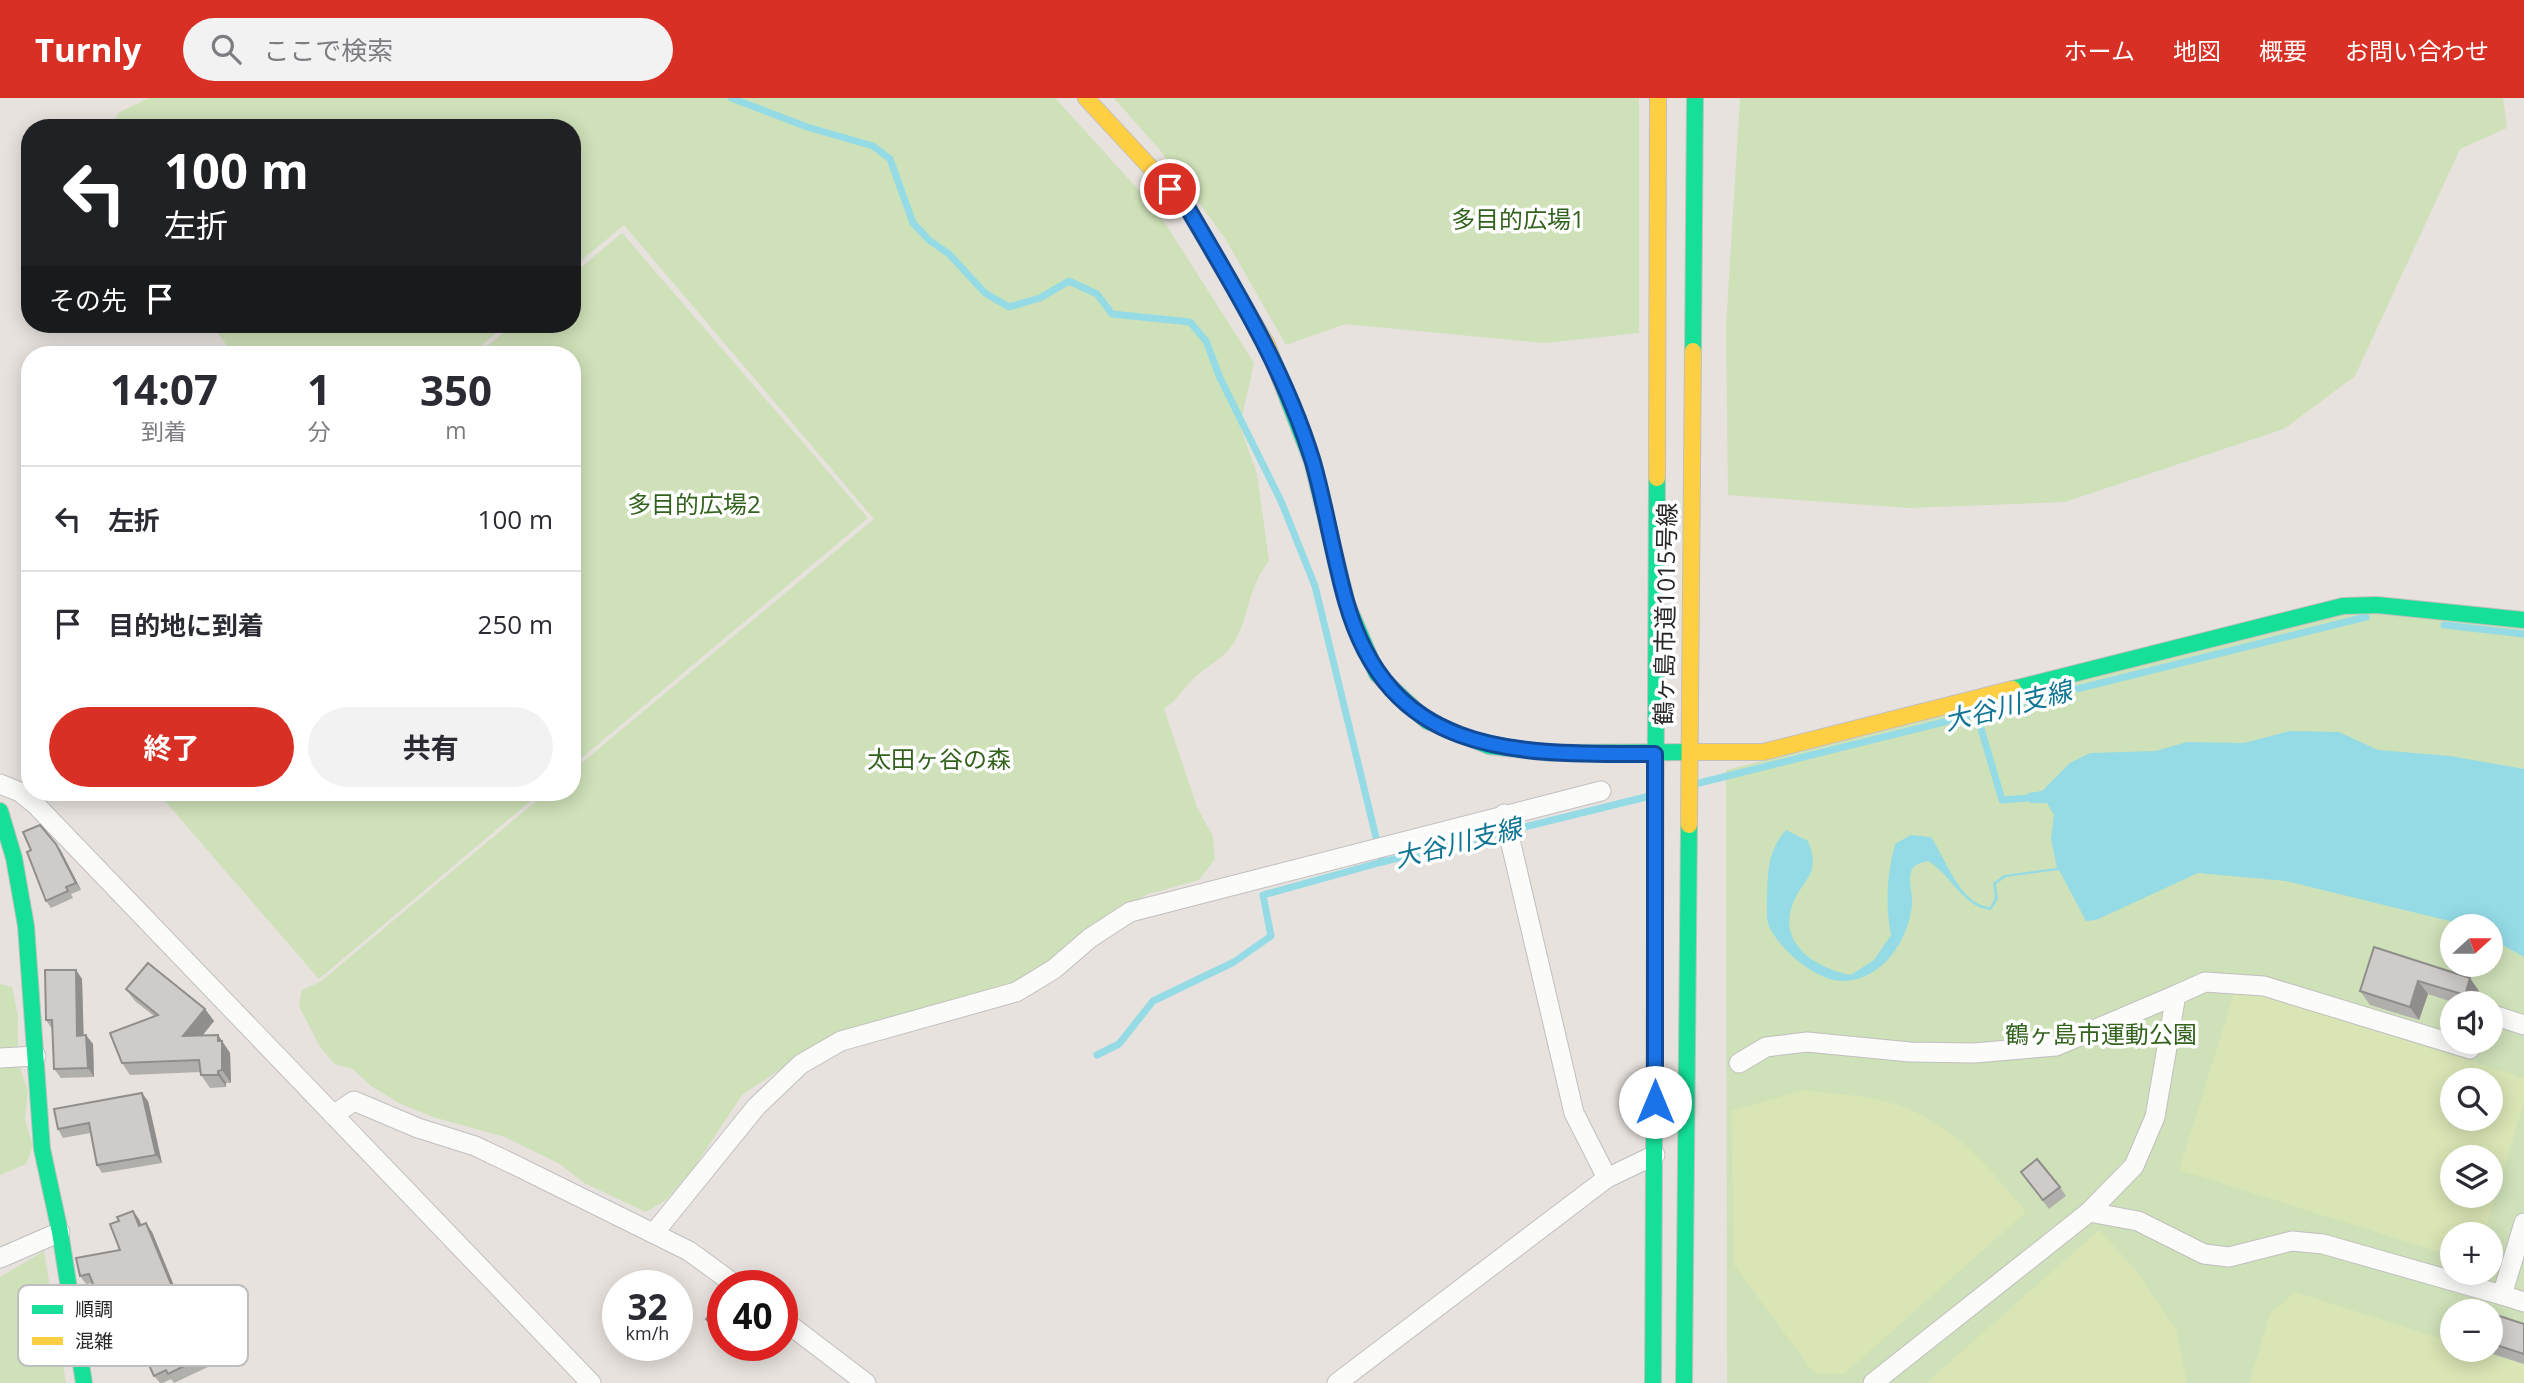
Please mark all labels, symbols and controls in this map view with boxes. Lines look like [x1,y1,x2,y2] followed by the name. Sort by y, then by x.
[183,18,673,81] search box
[35,27,141,72] text: Turnly
[207,30,245,68] icon: search
[263,32,393,68] text: ここで検索
[2064,34,2135,67] text: ホーム
[2173,34,2221,67] text: 地図
[2259,34,2307,67] text: 概要
[2345,34,2489,67] text: お問い合わせ
[164,137,309,203] text: 100 m
[49,147,140,238] icon: left
[1140,159,1200,219] pin
[1151,170,1189,208] icon: arrive
[1451,202,1585,235] park label: 多目的広場1
[164,203,228,246] text: 左折
[141,280,179,318] icon: arrive
[49,282,127,318] text: その先
[110,360,218,417] text: 14:07
[307,360,331,417] text: 1
[420,361,492,418] text: 350
[445,414,467,446] text: m
[141,415,187,447] text: 到着
[307,415,330,447] text: 分
[627,487,761,520] park label: 多目的広場2
[49,500,87,538] icon: left
[478,501,553,537] text: 100 m
[108,502,160,538] text: 左折
[1646,502,1683,726] street label: 鶴ヶ島市道1015号線
[49,605,87,643] icon: arrive
[478,606,553,642] text: 250 m
[108,607,264,643] text: 目的地に到着
[1940,671,2078,738] water label: 大谷川支線
[49,707,294,787] button: 終了
[308,707,553,787] button: 共有
[867,742,1011,775] park label: 太田ヶ谷の森
[1390,808,1528,875] water label: 大谷川支線
[2440,914,2502,976] north arrow
[2440,914,2503,1362] map controls
[2440,991,2503,1054] button: sound
[2005,1017,2197,1050] park label: 鶴ヶ島市運動公園
[1618,1065,1692,1139] position arrow
[2440,1068,2503,1131] button: search
[2440,1145,2503,1208] button: layers
[2440,1222,2503,1285] button: +
[707,1270,798,1361] speed limit sign: 40
[627,1283,668,1330] text: 32
[18,1285,248,1366] legend
[75,1296,113,1322] text: 順調
[2440,1299,2503,1362] button: −
[626,1321,669,1345] text: km/h
[75,1328,113,1354] text: 混雑

